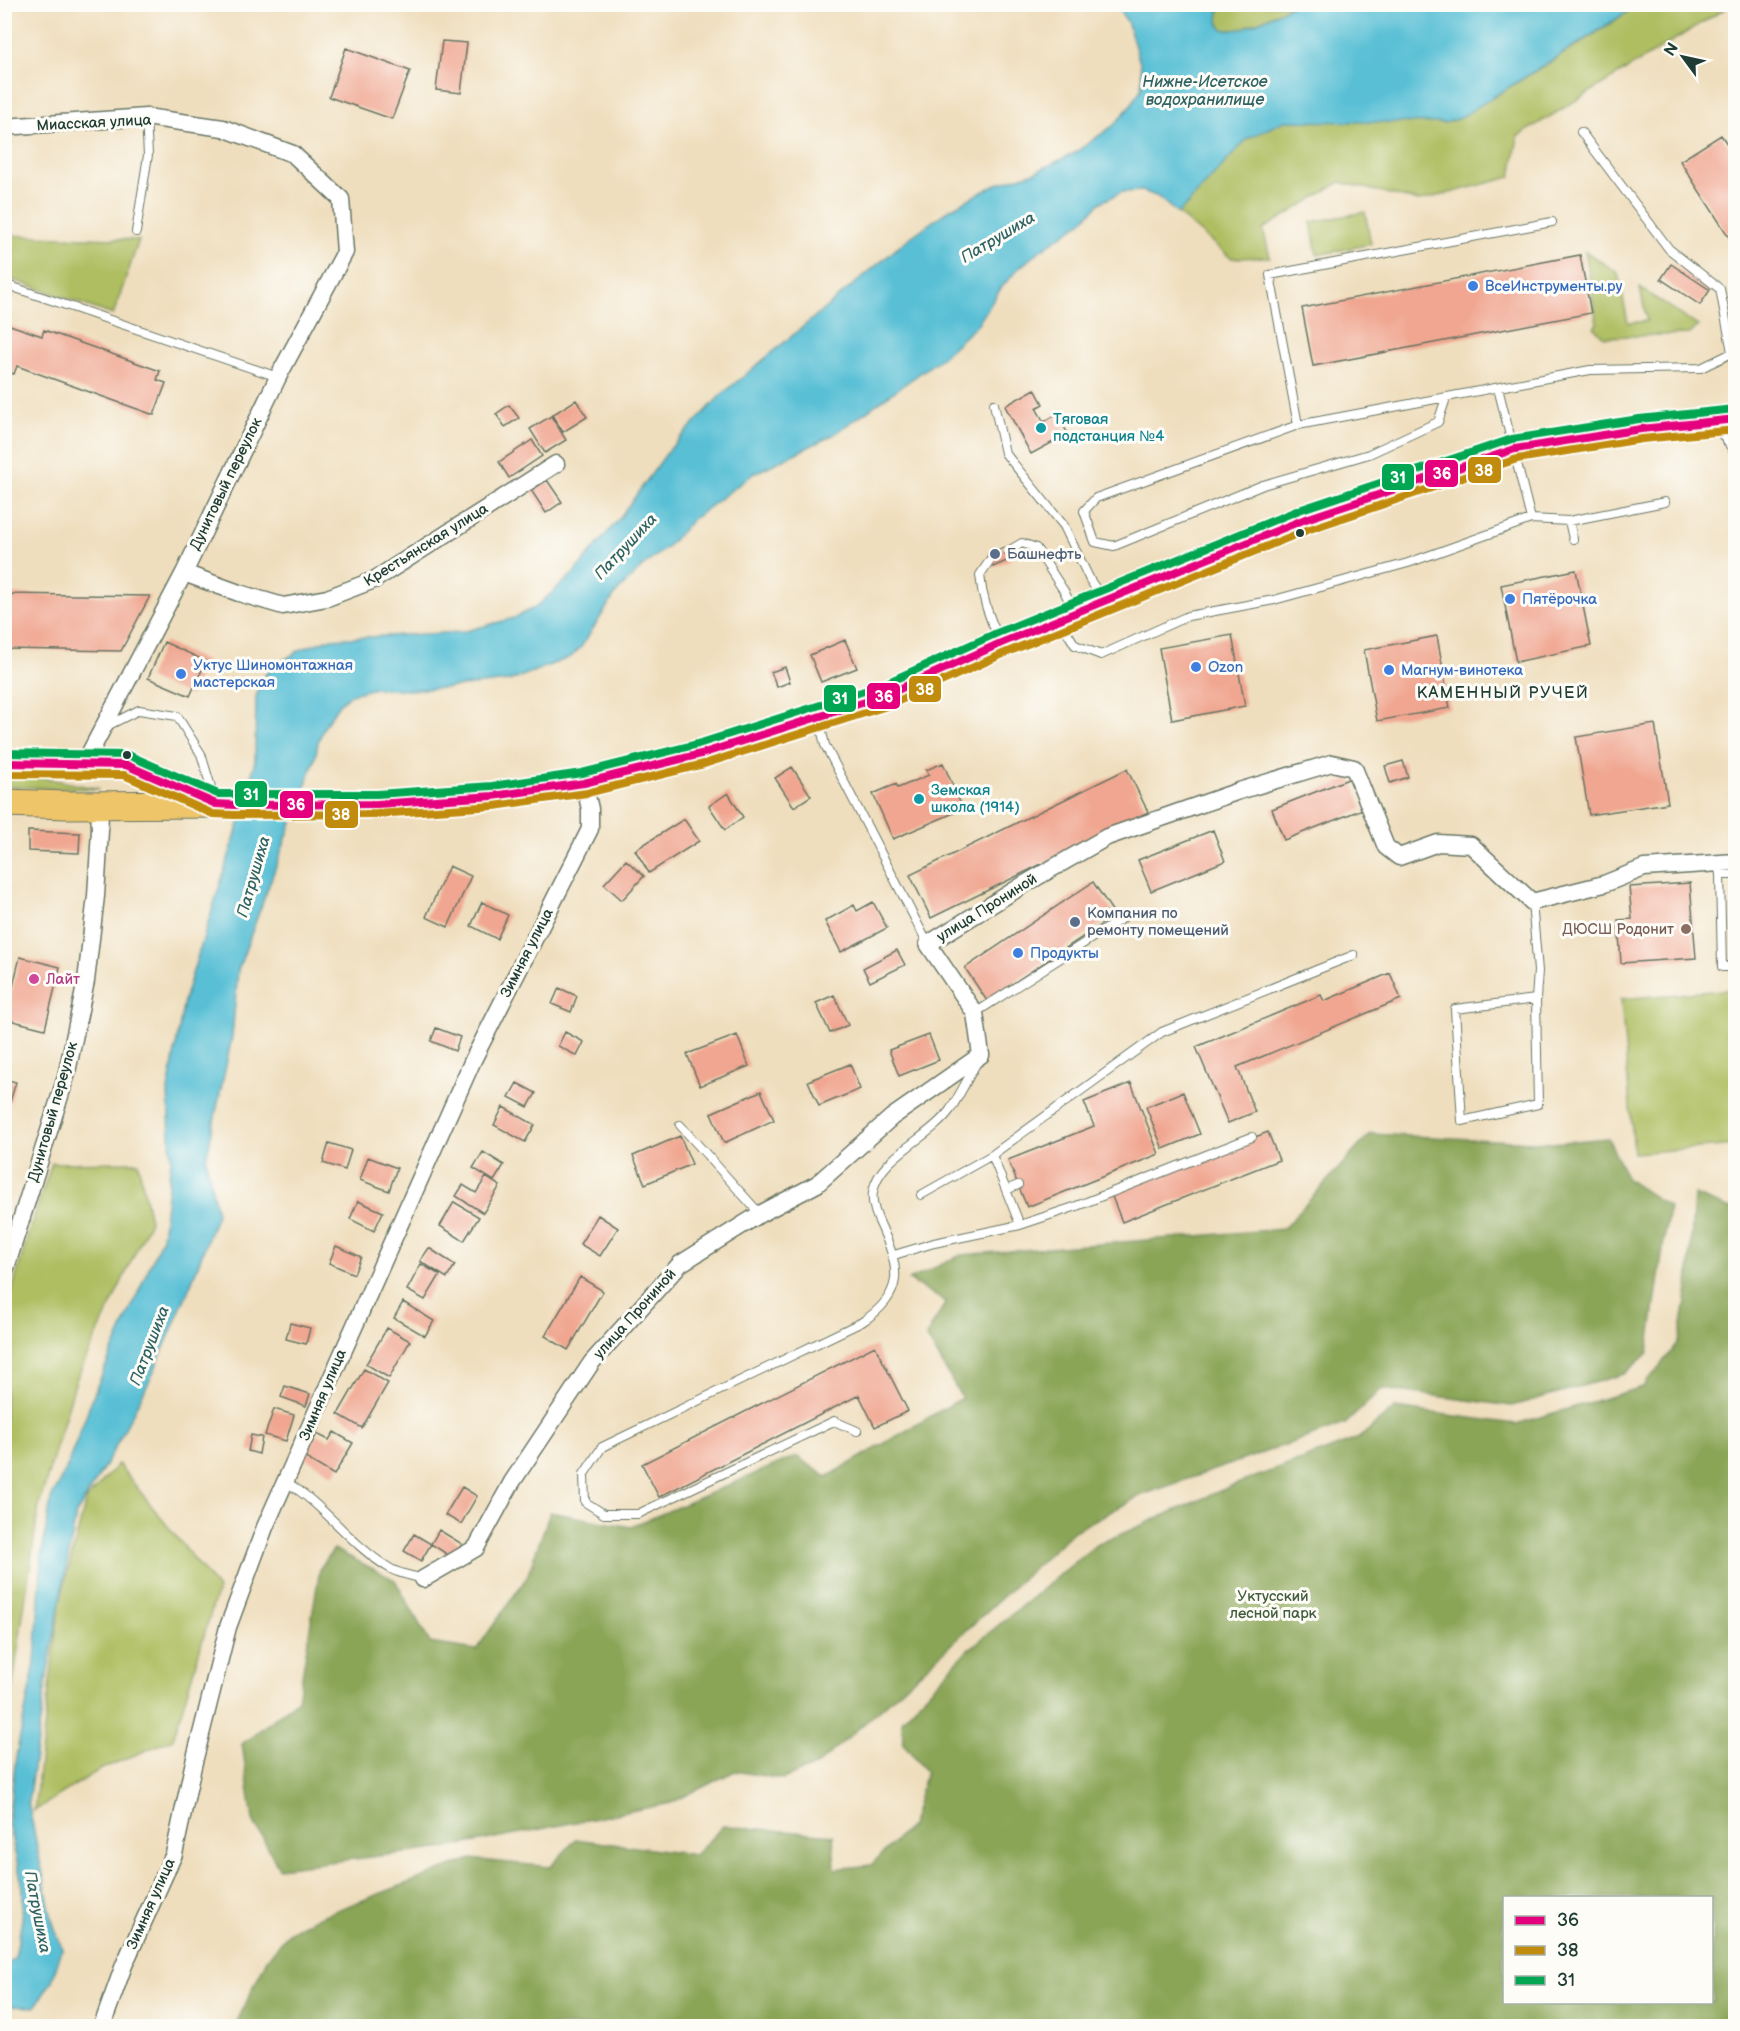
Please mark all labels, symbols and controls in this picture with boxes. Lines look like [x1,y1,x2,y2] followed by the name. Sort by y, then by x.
[1653,27,1713,87] north arrow
[1660,39,1683,60] text: N
[1142,73,1268,110] water label: Нижне-Исетское водохранилище
[36,110,152,135] street label: Миасская улица
[957,208,1039,268] water label: Патрушиха
[1485,277,1622,296] place label: ВсеИнструменты.ру
[1466,279,1480,293] marker: ВсеИнструменты.ру
[1053,410,1164,446] place label: Тяговая подстанция №4
[186,415,266,553] street label: Дунитовый переулок
[1034,421,1048,435] marker: Тяговая подстанция №4
[1467,456,1502,484] line badge: 38
[1424,459,1459,488] line badge: 36
[1475,462,1493,481] text: 38
[1381,463,1415,491] line badge: 31
[1432,465,1452,484] text: 36
[1390,469,1406,488] text: 31
[360,499,492,591] street label: Крестьянская улица
[591,510,661,584] water label: Патрушиха
[1294,527,1306,539] unlabelled marker
[1007,545,1082,564] place label: Башнефть
[988,547,1002,561] marker: Башнефть
[1522,590,1597,609] place label: Пятёрочка
[1503,592,1517,606] marker: Пятёрочка
[193,656,353,692] place label: Уктус Шиномонтажная мастерская
[1208,658,1243,677] place label: Ozon
[1189,660,1203,674] marker: Ozon
[1401,661,1523,680] place label: Магнум-винотека
[1382,663,1396,677] marker: Магнум-винотека
[174,667,188,681] marker: Уктус Шиномонтажная мастерская
[908,675,942,703] line badge: 38
[916,681,934,700] text: 38
[866,682,901,710] line badge: 36
[823,684,857,713] line badge: 31
[1417,684,1589,703] district label: КАМЕННЫЙ РУЧЕЙ
[874,688,894,707] text: 36
[832,690,848,709] text: 31
[121,749,133,761] unlabelled marker
[234,780,268,808] line badge: 31
[931,781,1020,817] place label: Земская школа (1914)
[243,786,259,805] text: 31
[279,790,314,819] line badge: 36
[912,792,926,806] marker: Земская школа (1914)
[286,796,306,815] text: 36
[324,800,359,829] line badge: 38
[332,806,350,825] text: 38
[233,834,275,920] water label: Патрушиха
[933,870,1041,946] street label: улица Прониной
[1087,904,1229,940] place label: Компания по ремонту помещений
[496,905,558,1001] street label: Зимняя улица
[1068,915,1082,929] marker: Компания по ремонту помещений
[1562,920,1674,939] place label: ДЮСШ Родонит
[1679,922,1693,936] marker: ДЮСШ Родонит
[1030,944,1099,963] place label: Продукты
[1011,946,1025,960] marker: Продукты
[45,970,80,989] place label: Лайт
[27,972,41,986] marker: Лайт
[24,1040,82,1184] street label: Дунитовый переулок
[590,1265,680,1363] street label: улица Прониной
[126,1304,174,1388] water label: Патрушиха
[295,1346,351,1444] street label: Зимняя улица
[1229,1587,1317,1623] park label: Уктусский лесной парк
[122,1855,180,1953] street label: Зимняя улица
[20,1869,54,1955] water label: Патрушиха
[1503,1896,1713,2004] legend
[1557,1910,1579,1931] text: 36
[1557,1940,1579,1961] text: 38
[1557,1970,1575,1991] text: 31

